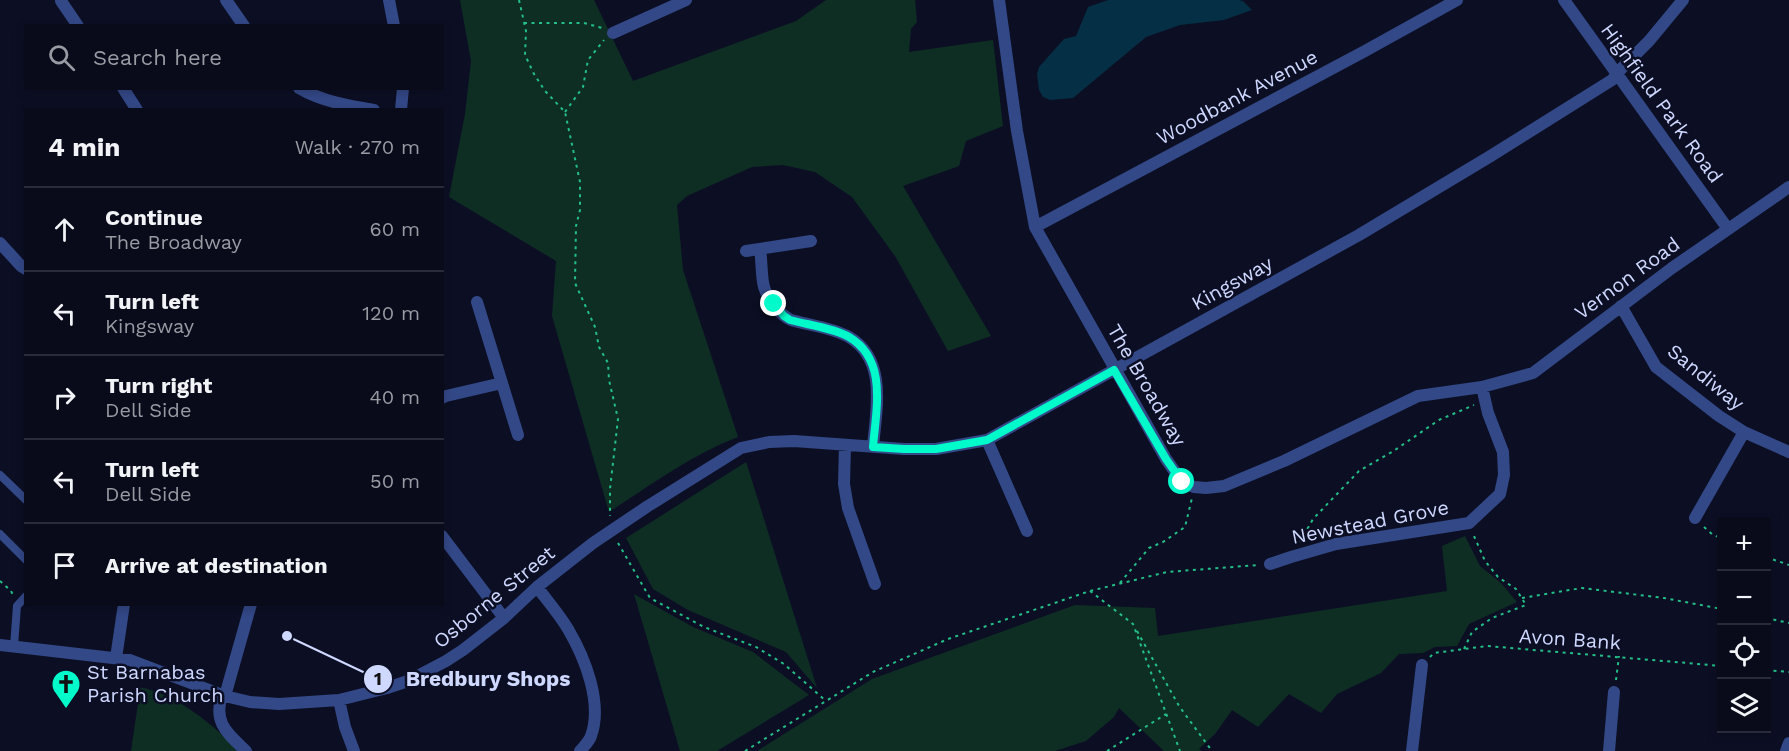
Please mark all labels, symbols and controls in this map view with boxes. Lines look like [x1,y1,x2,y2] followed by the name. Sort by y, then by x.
[1596,19,1728,187] street label: Highfield Park Road
[24,24,444,90] search box
[45,41,78,74] icon: search
[1152,44,1322,150] street label: Woodbank Avenue
[93,45,222,70] text: Search here
[48,132,120,162] text: 4 min
[295,135,420,159] text: Walk · 270 m
[105,205,203,230] text: Continue
[48,213,81,246] icon: ahead
[370,217,420,241] text: 60 m
[105,230,242,254] text: The Broadway
[1570,232,1684,324] street label: Vernon Road
[1187,251,1277,315] street label: Kingsway
[105,289,199,314] text: Turn left
[760,290,786,316] route end
[48,297,81,330] icon: left
[362,301,420,325] text: 120 m
[105,314,194,338] text: Kingsway
[1102,320,1192,451] street label: The Broadway
[1663,339,1750,416] street label: Sandiway
[105,373,212,398] text: Turn right
[48,381,81,414] icon: right
[369,385,420,409] text: 40 m
[105,398,191,422] text: Dell Side
[105,457,199,482] text: Turn left
[48,465,81,498] icon: left
[1168,468,1194,494] route start
[370,469,420,493] text: 50 m
[105,482,191,506] text: Dell Side
[1289,495,1451,549] street label: Newstead Grove
[1717,517,1771,733] map controls
[1717,517,1771,571] button: +
[428,540,560,653] street label: Osborne Street
[48,549,81,582] icon: arrive
[105,553,328,578] text: Arrive at destination
[1717,571,1771,625] button: −
[1518,623,1622,655] street label: Avon Bank
[1717,625,1771,679] button: locate
[87,660,224,707] place label: St Barnabas Parish Church
[363,660,583,699] callout: Bredbury Shops
[406,666,570,691] text: Bredbury Shops
[50,668,82,710] church icon: St Barnabas Parish Church
[374,668,382,689] text: 1
[1717,679,1771,733] button: layers

